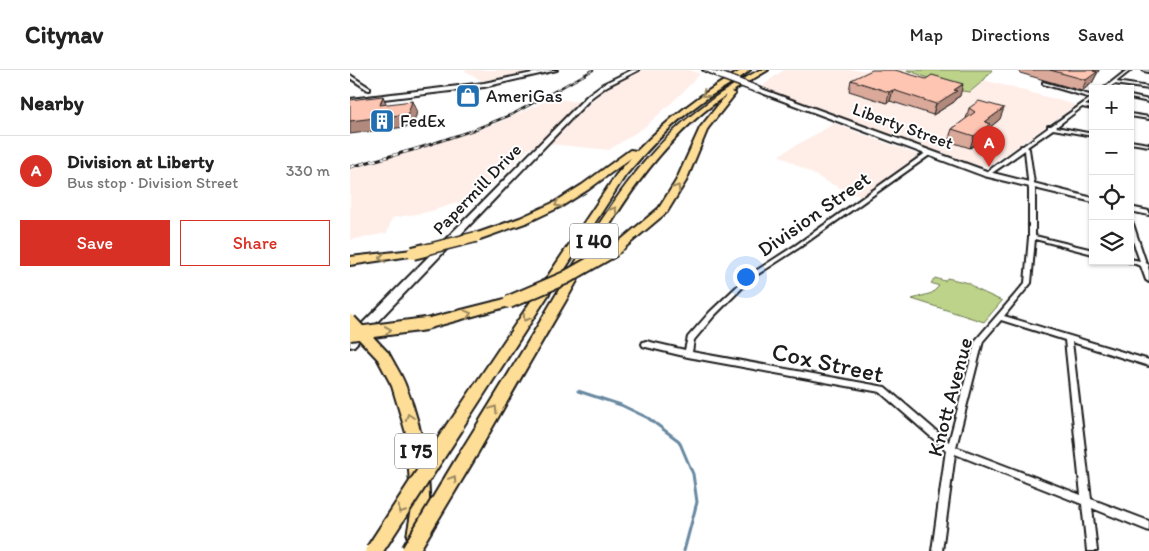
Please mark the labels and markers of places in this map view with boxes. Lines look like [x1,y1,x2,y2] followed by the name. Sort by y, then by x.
[455,83,481,109] shop icon: AmeriGas
[486,85,563,107] place label: AmeriGas
[369,108,395,134] building icon: FedEx
[400,110,446,132] place label: FedEx
[973,126,1005,167] pin: A

